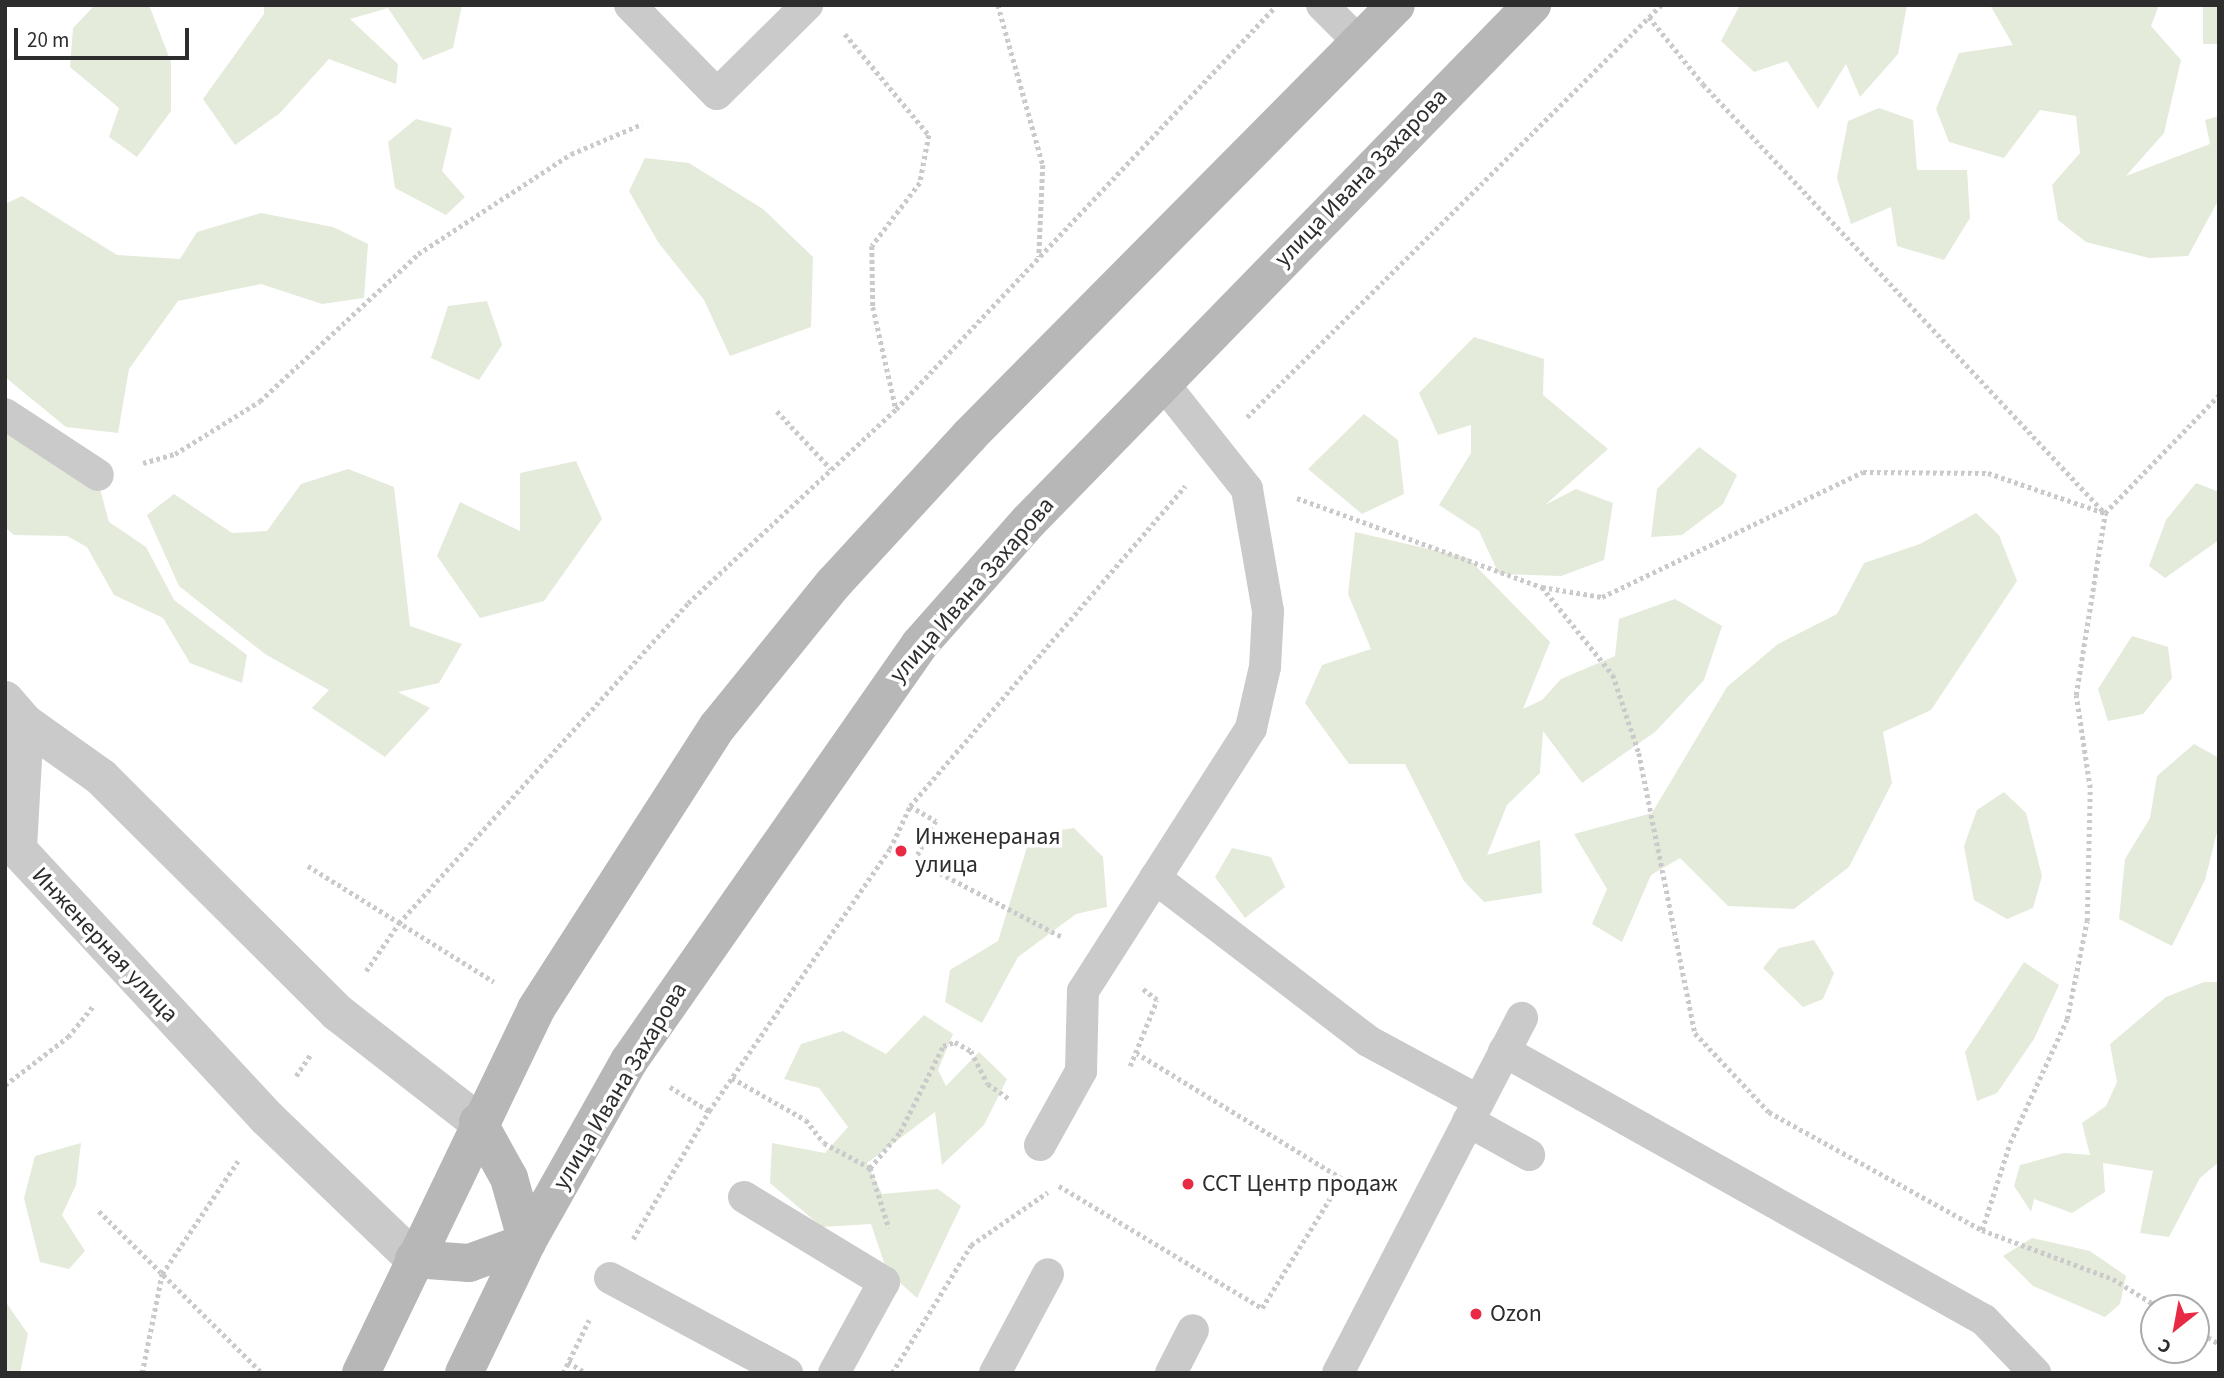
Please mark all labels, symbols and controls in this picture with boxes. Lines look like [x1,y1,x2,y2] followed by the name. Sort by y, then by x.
[18,14,192,58] scale bar
[27,25,69,55] text: 20 m
[1268,83,1454,273] street label: улица Ивана Захарова
[884,491,1060,689] street label: улица Ивана Захарова
[915,823,1061,879] place label: Инженераная улица
[893,843,909,859] marker: Инженераная улица
[26,861,184,1029] street label: Инженерная улица
[547,977,693,1195] street label: улица Ивана Захарова
[1202,1170,1398,1198] place label: CCТ Центр продаж
[1180,1176,1196,1192] marker: CCТ Центр продаж
[2140,1294,2210,1364] north arrow
[1490,1300,1542,1328] place label: Ozon
[1468,1306,1484,1322] marker: Ozon
[2153,1331,2177,1360] text: С

